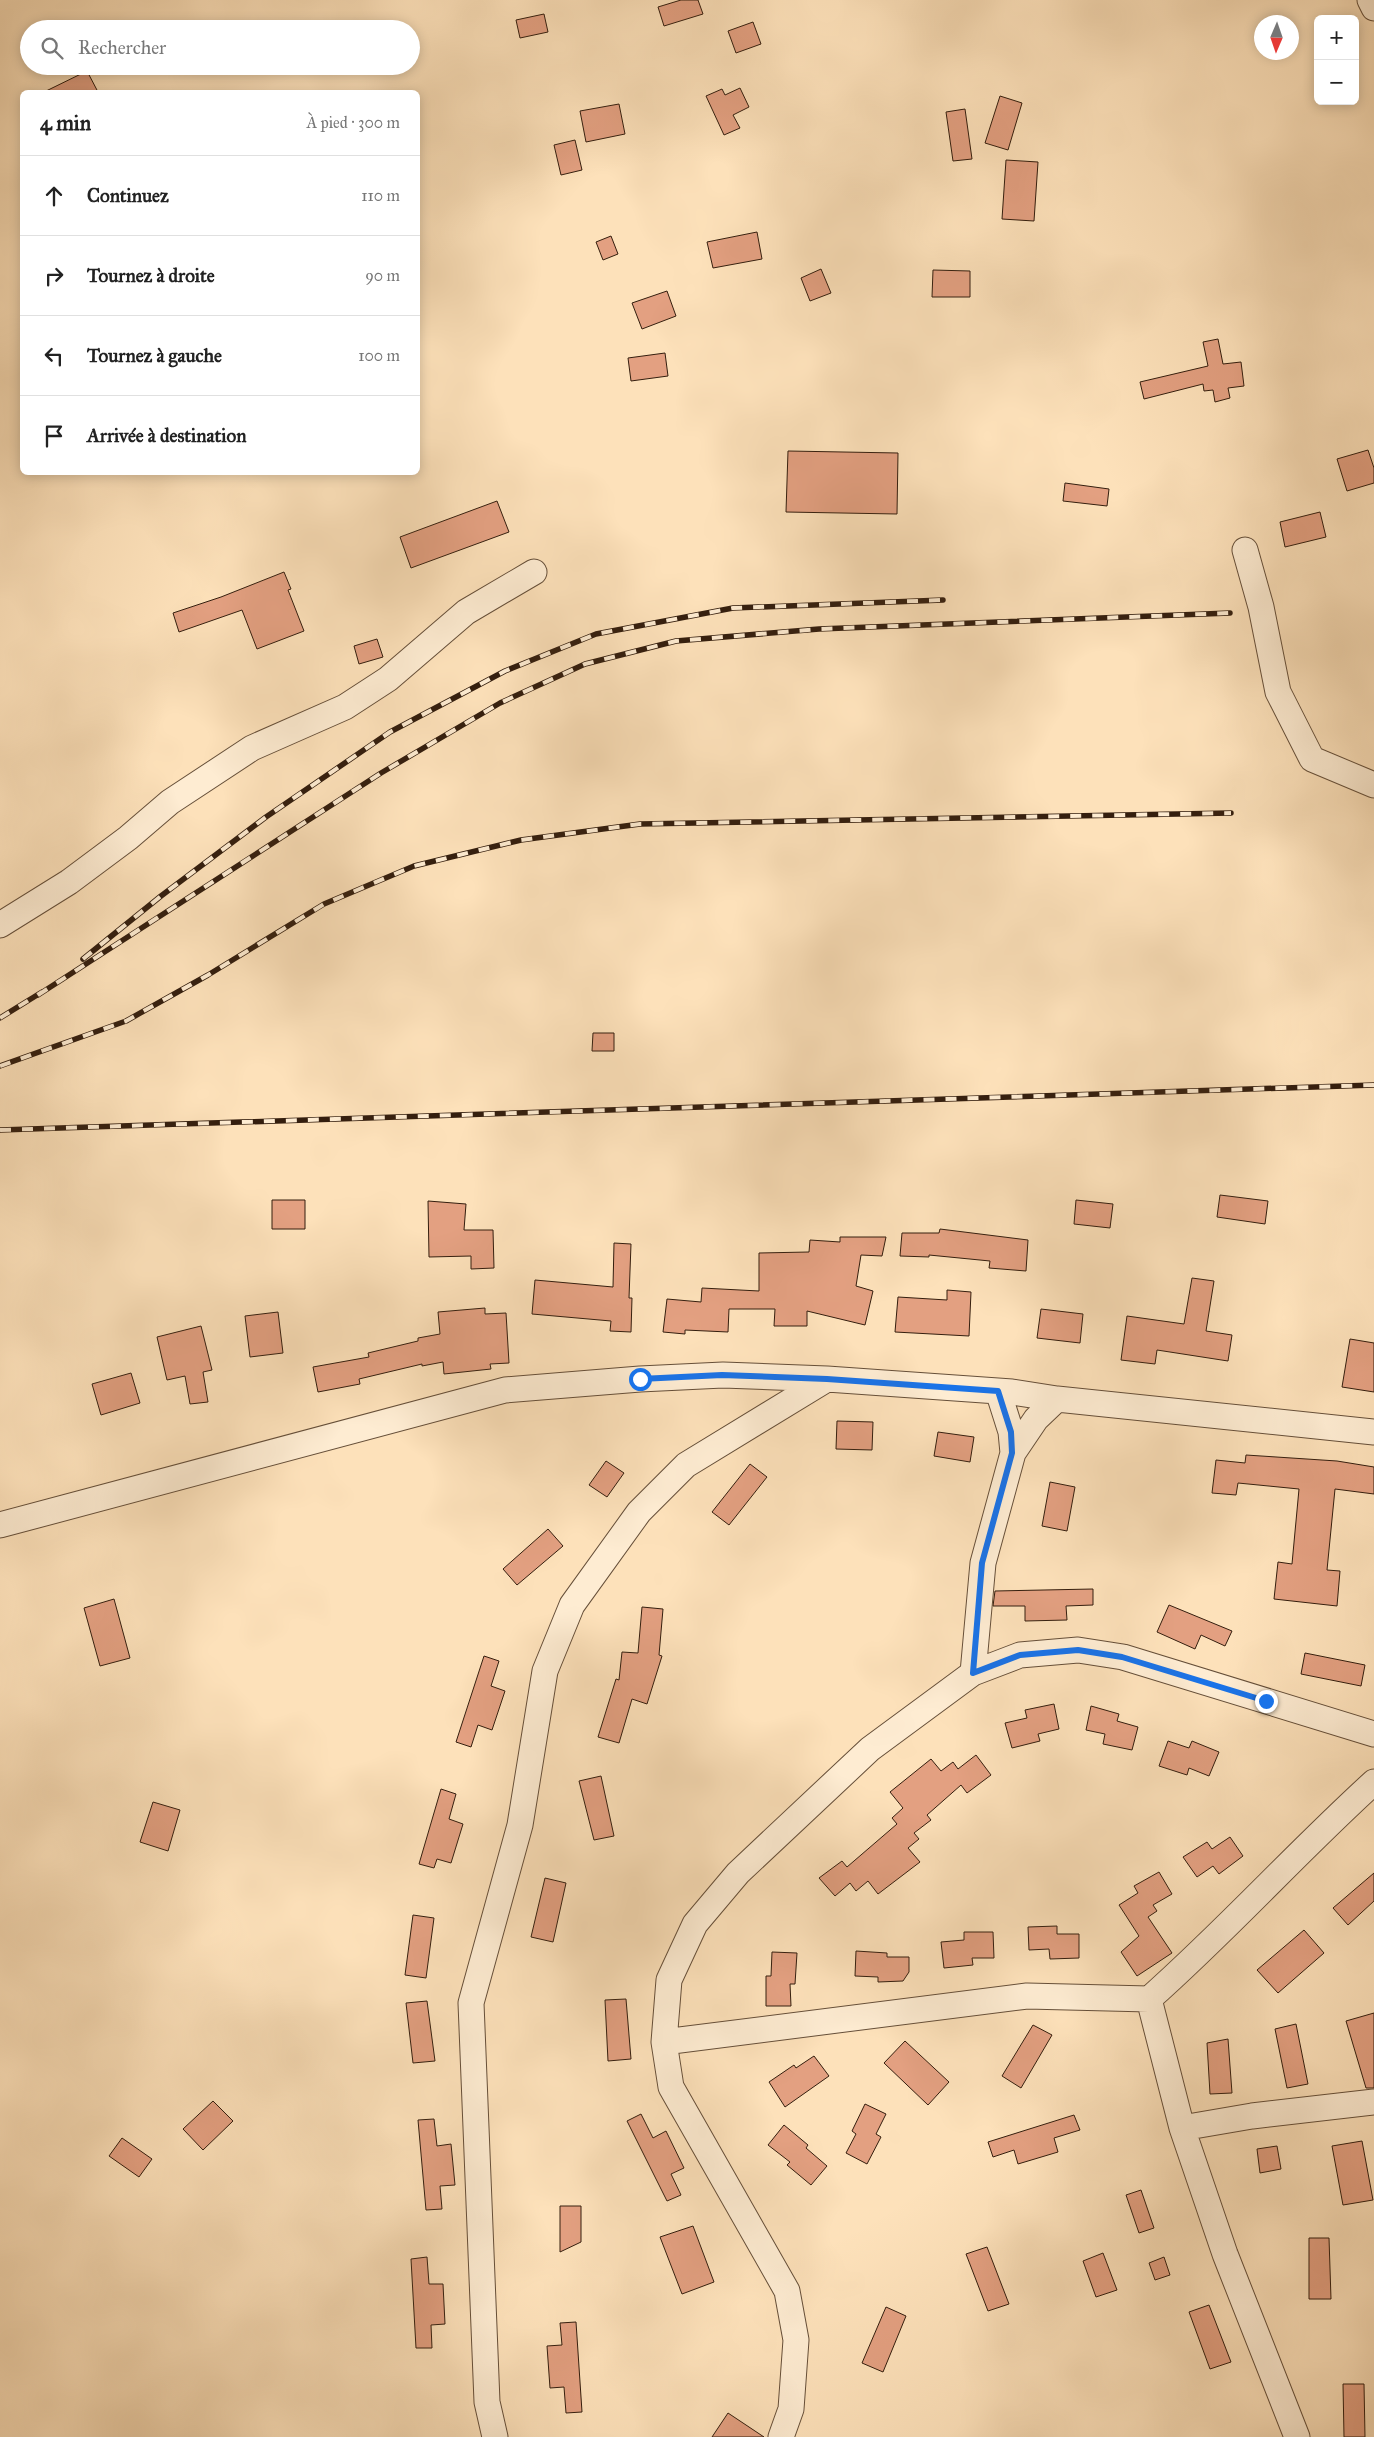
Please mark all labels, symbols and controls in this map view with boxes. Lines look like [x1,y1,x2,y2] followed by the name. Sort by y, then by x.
[1254,15,1299,60] north arrow
[1314,15,1359,105] map controls
[1314,15,1359,60] button: +
[20,20,420,75] search box
[38,34,66,62] icon: search
[78,36,166,59] text: Rechercher
[1314,60,1359,105] button: −
[40,110,91,136] text: 4 min
[306,113,400,132] text: À pied · 300 m
[40,182,68,210] icon: ahead
[87,184,169,207] text: Continuez
[361,186,400,205] text: 110 m
[40,262,68,290] icon: right
[87,264,215,287] text: Tournez à droite
[365,266,400,285] text: 90 m
[40,342,68,370] icon: left
[87,344,222,367] text: Tournez à gauche
[358,346,400,365] text: 100 m
[40,422,68,450] icon: arrive
[87,424,246,447] text: Arrivée à destination
[629,1368,652,1391] route start
[1255,1690,1278,1713] route end

